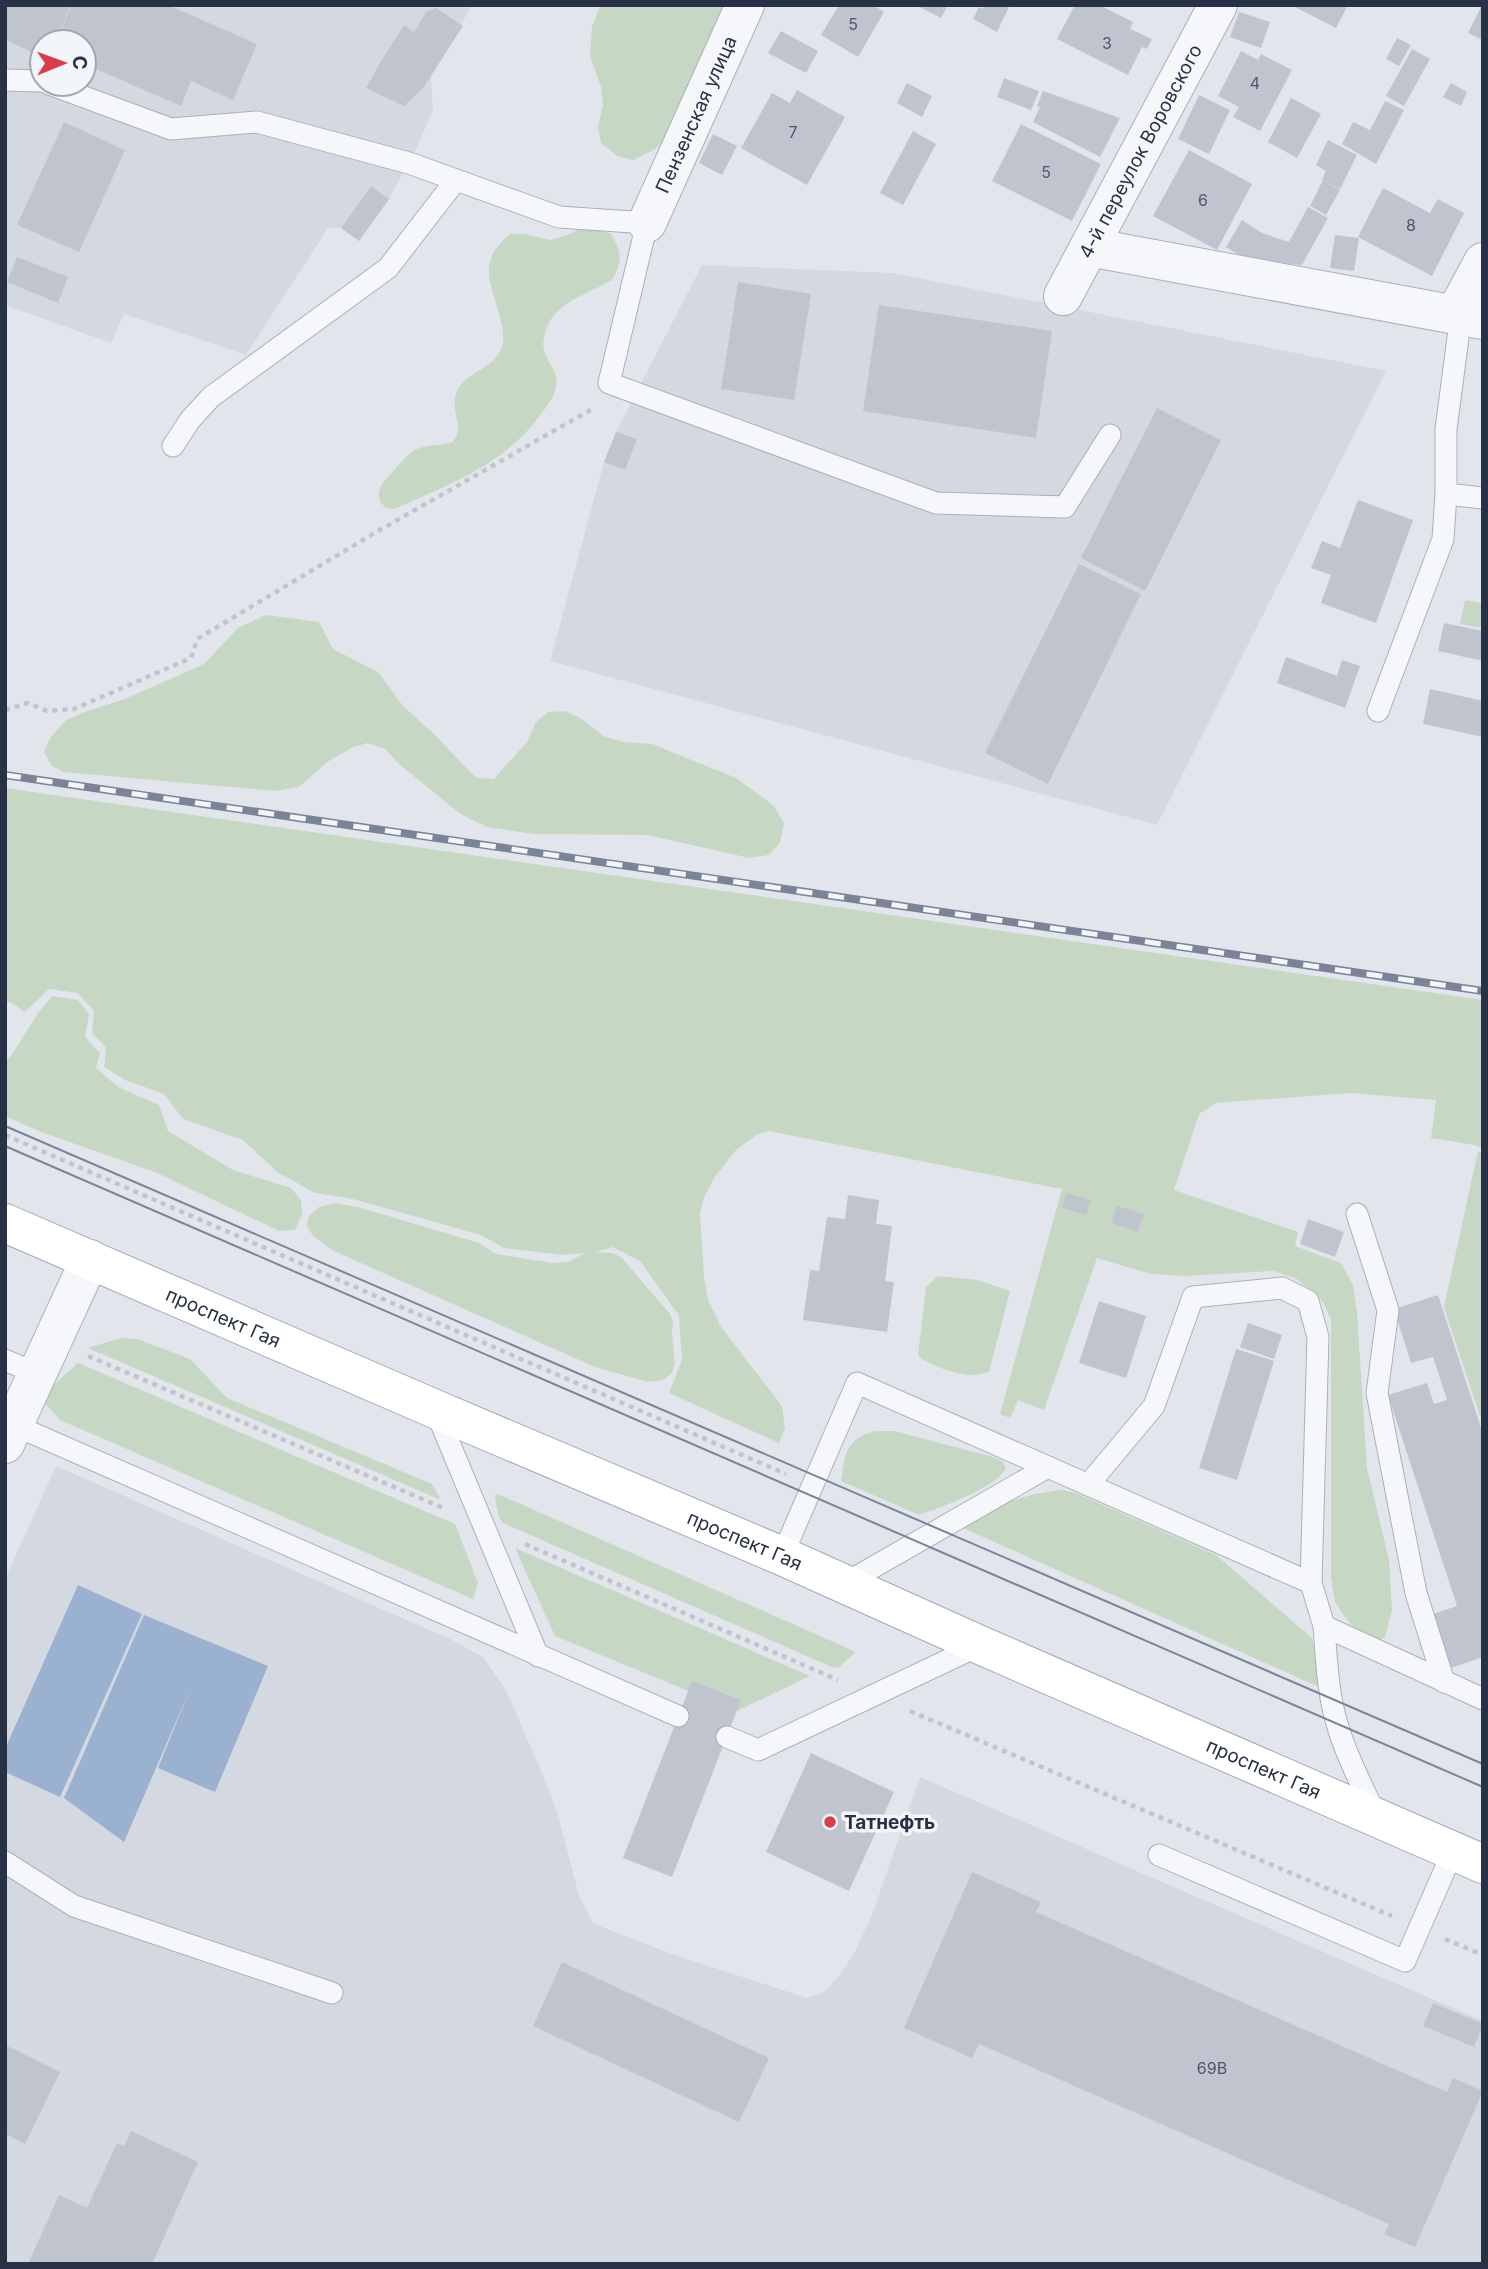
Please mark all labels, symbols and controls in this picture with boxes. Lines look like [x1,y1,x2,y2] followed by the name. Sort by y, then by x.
[848,14,858,34] house number: 5
[28,28,98,98] north arrow
[651,32,742,197] street label: Пензенская улица
[1102,33,1112,53] house number: 3
[1074,41,1207,262] street label: 4-й переулок Воровского
[68,55,91,70] text: С
[1250,73,1260,93] house number: 4
[788,122,798,142] house number: 7
[1041,162,1051,182] house number: 5
[1198,190,1208,210] house number: 6
[1406,215,1416,235] house number: 8
[162,1283,284,1353] street label: проспект Гая
[684,1506,806,1576] street label: проспект Гая
[1203,1734,1324,1804] street label: проспект Гая
[844,1811,935,1834] place label: Татнефть
[822,1814,838,1830] marker: Татнефть
[1197,2058,1227,2078] house number: 69В

